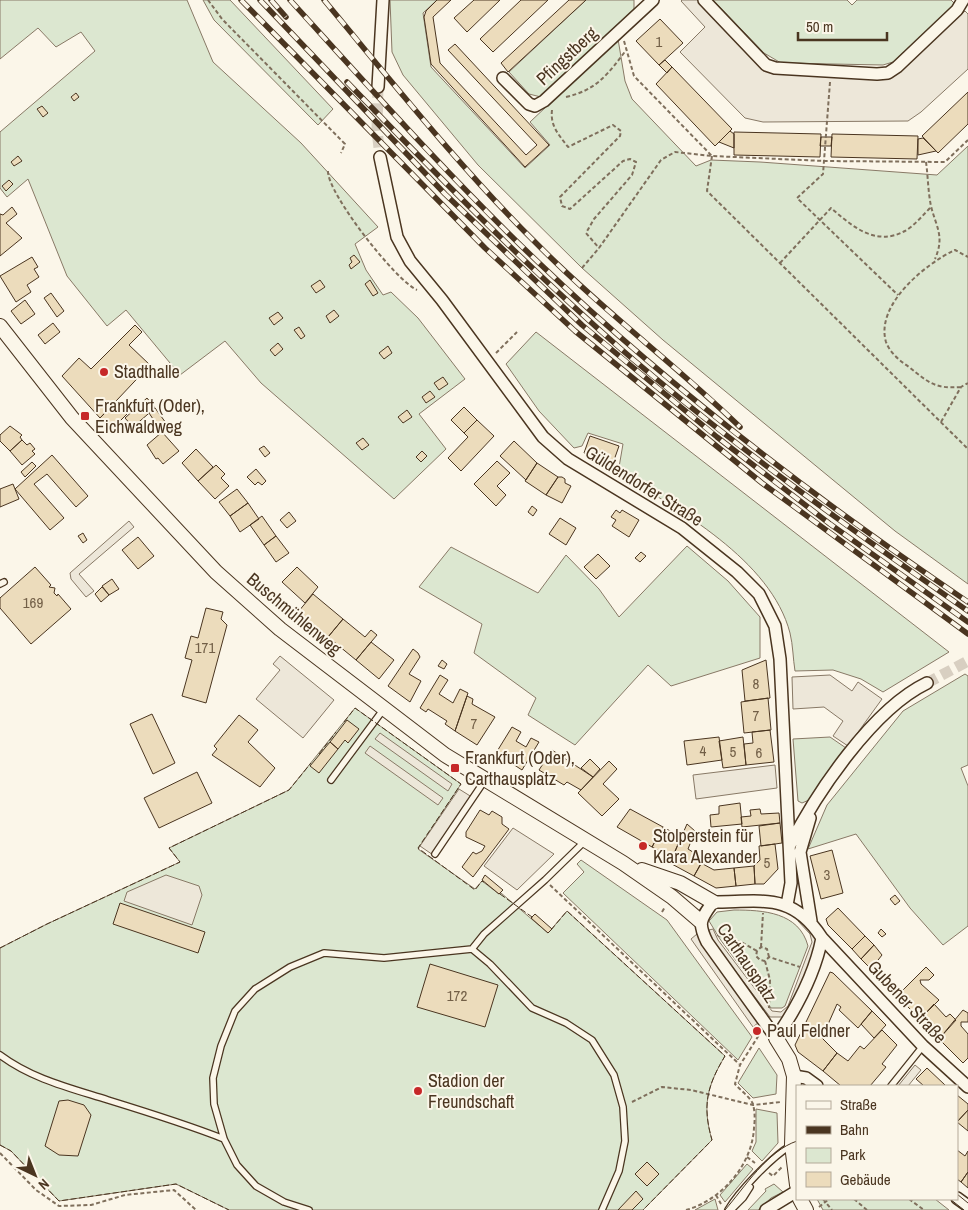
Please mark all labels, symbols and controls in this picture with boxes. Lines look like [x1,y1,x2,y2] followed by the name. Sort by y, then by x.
[798,10,887,42] scale bar
[806,16,833,37] text: 50 m
[531,20,603,91] street label: Pfingstberg
[656,31,663,52] house number: 1
[114,359,180,384] place label: Stadthalle
[98,366,110,378] marker: Stadthalle
[95,393,205,439] place label: Frankfurt (Oder), Eichwaldweg
[79,410,91,422] marker: Frankfurt (Oder), Eichwaldweg
[581,439,708,532] street label: Güldendorfer Straße
[242,567,348,661] street label: Buschmühlenweg
[23,592,43,613] house number: 169
[195,637,215,658] house number: 171
[753,673,760,694] house number: 8
[753,705,760,726] house number: 7
[471,713,478,734] house number: 7
[700,740,707,761] house number: 4
[730,741,737,762] house number: 5
[756,742,763,763] house number: 6
[465,745,575,791] place label: Frankfurt (Oder), Carthausplatz
[449,762,461,774] marker: Frankfurt (Oder), Carthausplatz
[653,823,757,869] place label: Stolperstein für Klara Alexander
[637,840,649,852] marker: Stolperstein für Klara Alexander
[764,852,771,873] house number: 5
[824,864,831,885] house number: 3
[712,918,783,1007] street label: Carthausplatz
[862,954,953,1049] street label: Gubener Straße
[447,985,467,1006] house number: 172
[767,1018,850,1043] place label: Paul Feldner
[751,1025,763,1037] marker: Paul Feldner
[428,1068,514,1114] place label: Stadion der Freundschaft
[412,1085,424,1097] marker: Stadion der Freundschaft
[796,1085,958,1200] legend
[840,1094,877,1115] text: Straße
[840,1119,869,1140] text: Bahn
[840,1144,866,1165] text: Park
[10,1150,60,1200] north arrow
[840,1169,891,1190] text: Gebäude
[35,1175,53,1194] text: N

